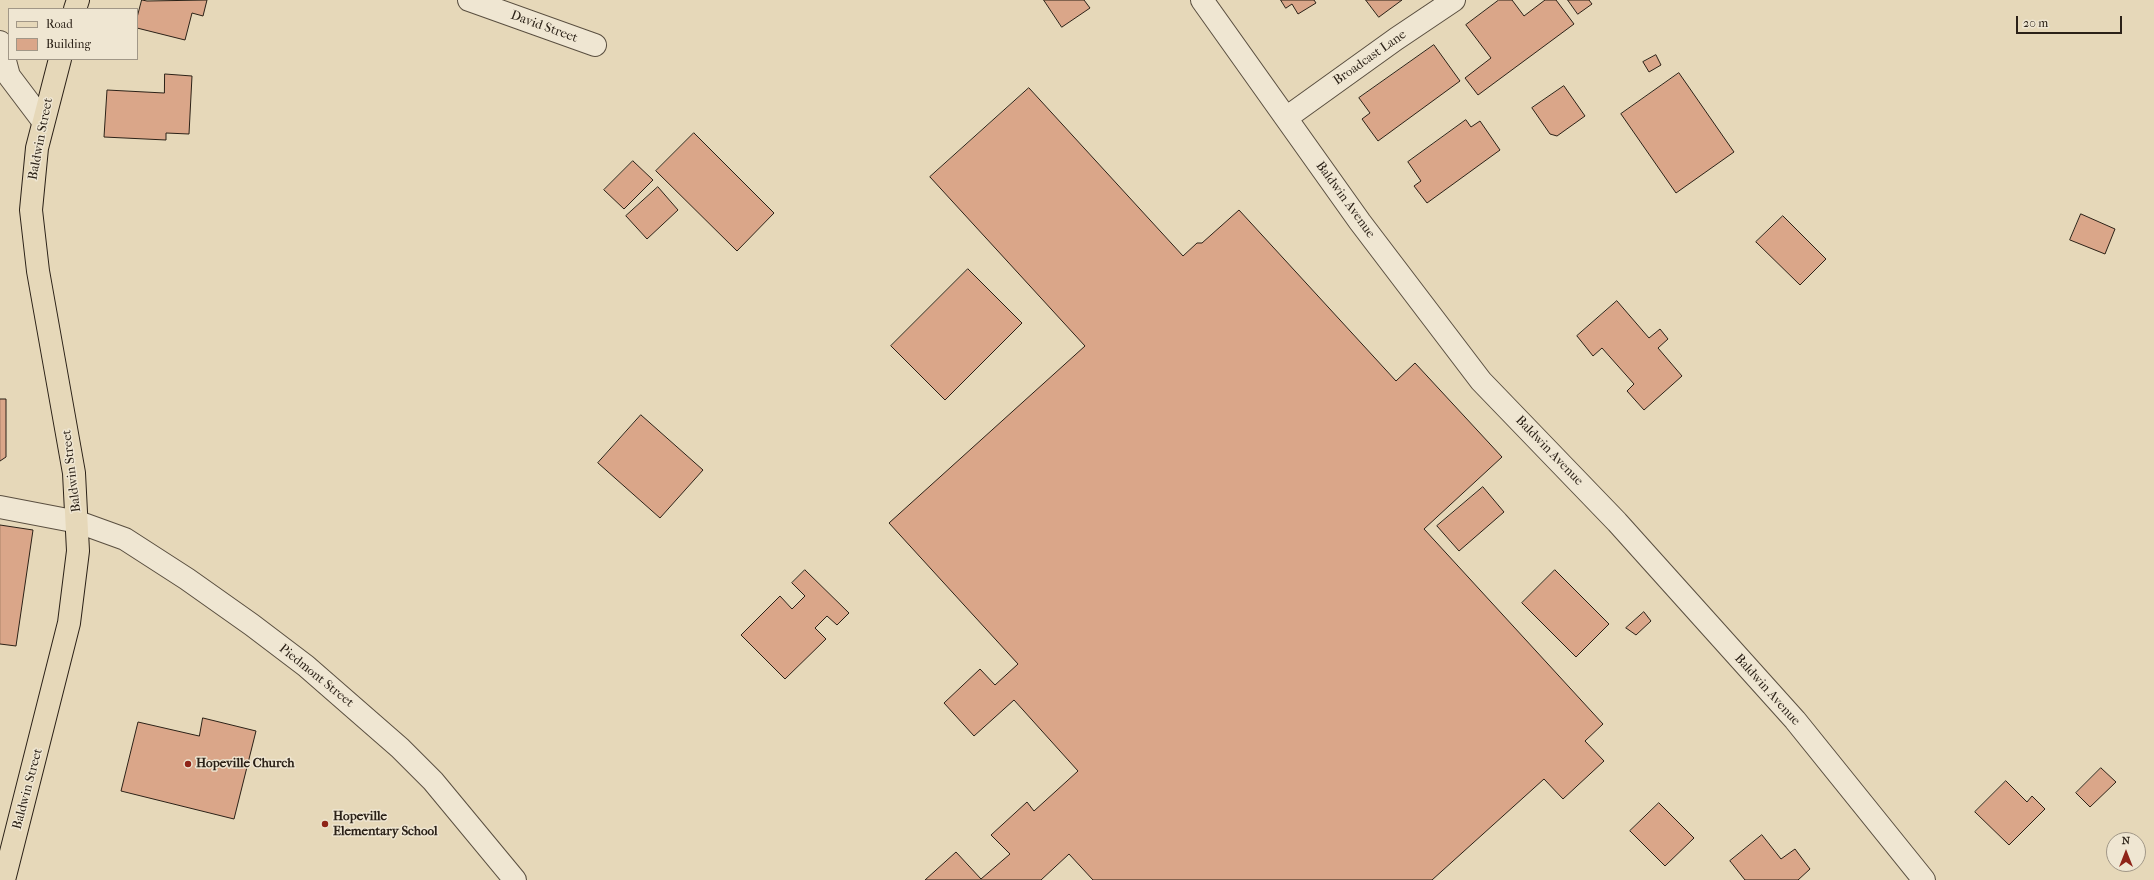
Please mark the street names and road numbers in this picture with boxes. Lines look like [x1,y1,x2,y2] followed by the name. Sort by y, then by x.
[508,8,580,46] street label: David Street
[1331,27,1409,89] street label: Broadcast Lane
[25,97,57,181] street label: Baldwin Street
[1312,159,1378,241] street label: Baldwin Avenue
[1512,413,1586,489] street label: Baldwin Avenue
[59,429,85,513] street label: Baldwin Street
[276,641,356,711] street label: Piedmont Street
[1731,651,1803,729] street label: Baldwin Avenue
[10,747,46,831] street label: Baldwin Street

